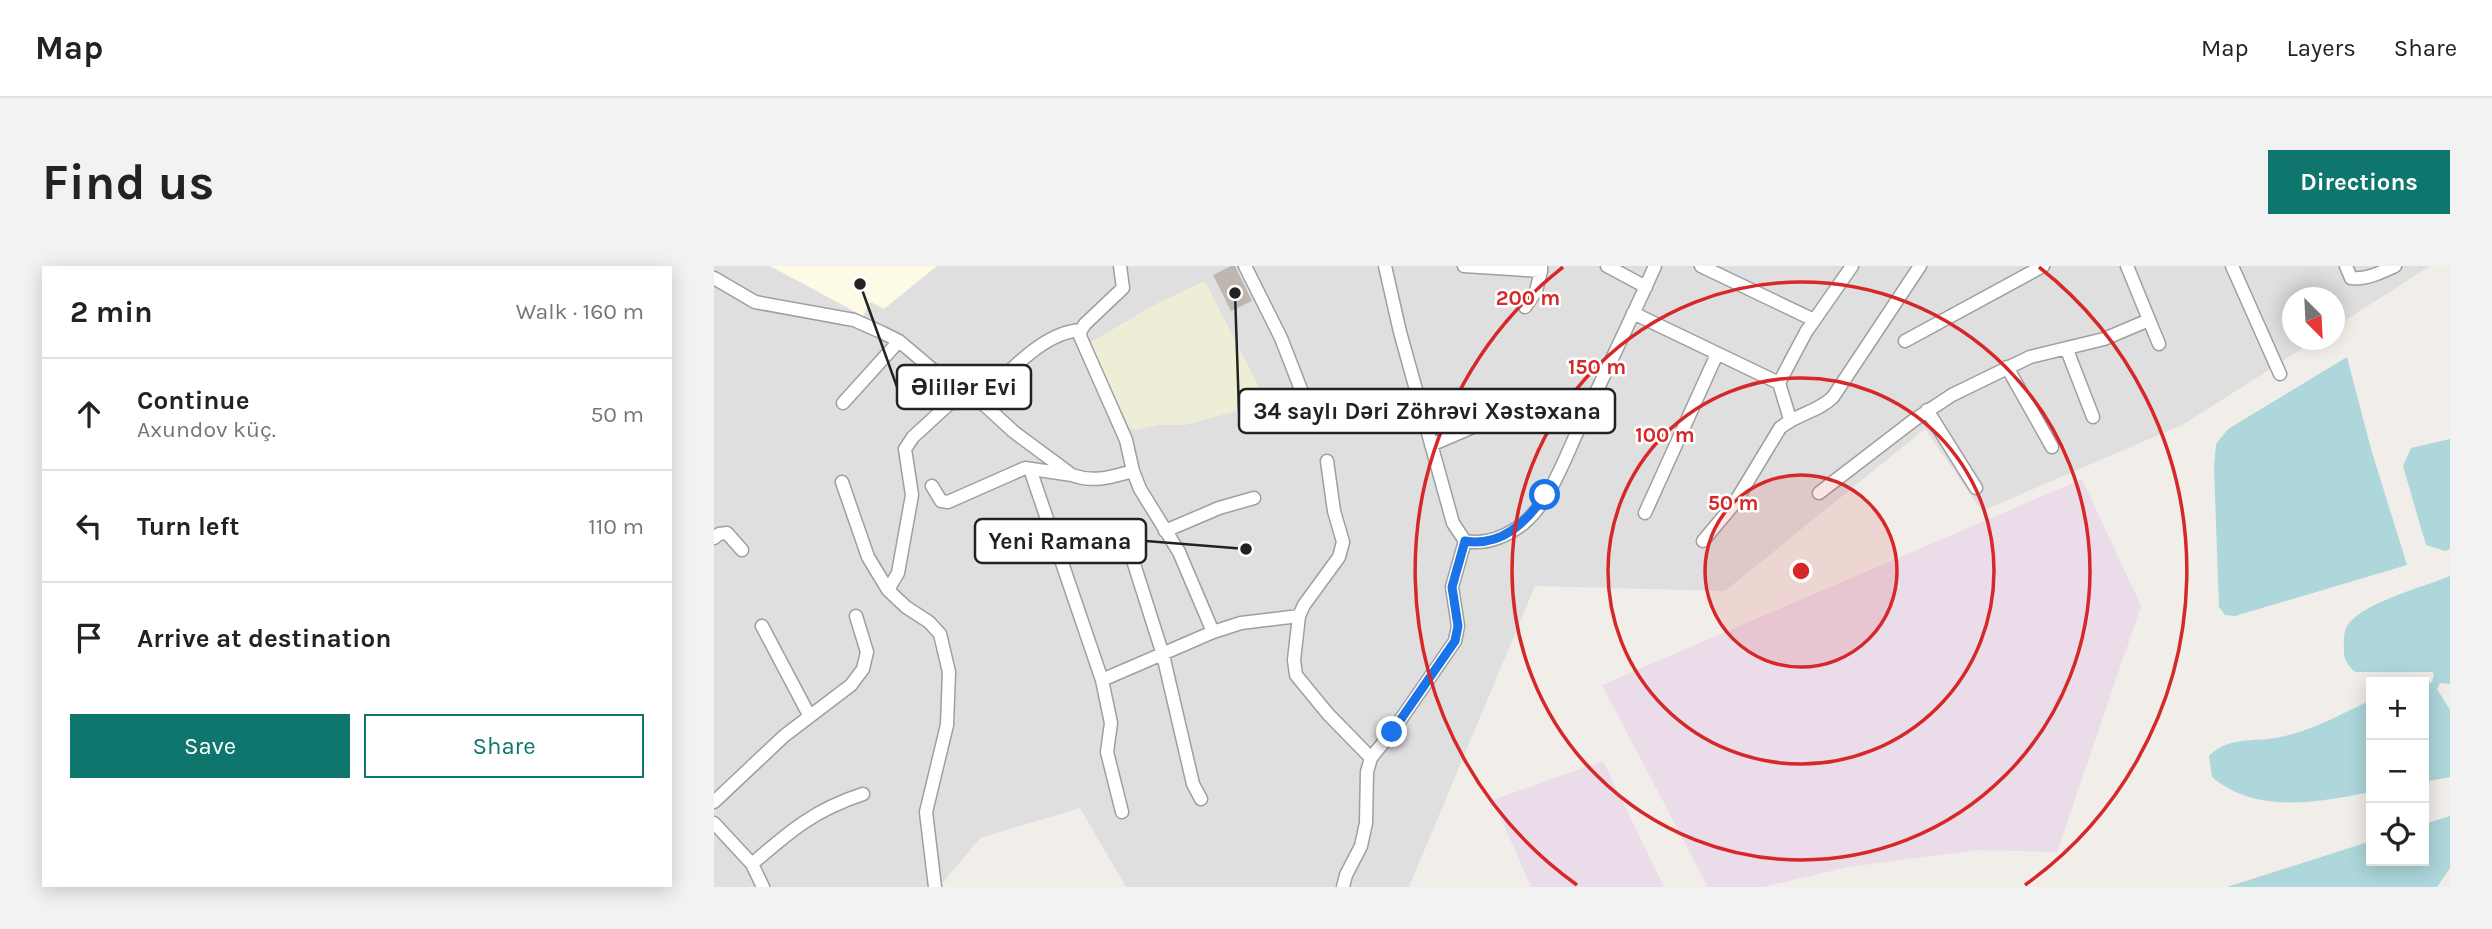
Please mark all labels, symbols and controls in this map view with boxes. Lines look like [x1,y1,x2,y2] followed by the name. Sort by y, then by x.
[35,29,103,67] text: Map
[2201,34,2249,62] text: Map
[2287,34,2356,62] text: Layers
[2394,34,2457,62] text: Share
[2268,150,2450,214] button: Directions
[42,154,214,211] text: Find us
[1496,286,1560,310] text: 200 m
[2282,287,2345,350] north arrow
[70,294,153,330] text: 2 min
[516,298,644,325] text: Walk · 160 m
[1568,355,1626,379] text: 150 m
[897,365,1031,409] callout: Əlillər Evi
[911,374,1017,401] text: Əlillər Evi
[137,385,249,416] text: Continue
[1239,389,1615,433] callout: 34 saylı Dəri Zöhrəvi Xəstəxana
[70,395,108,433] icon: ahead
[1253,398,1601,425] text: 34 saylı Dəri Zöhrəvi Xəstəxana
[590,401,644,428] text: 50 m
[137,416,276,443] text: Axundov küç.
[1635,423,1695,447] text: 100 m
[1529,479,1560,510] route start
[1708,491,1758,515] text: 50 m
[70,507,108,545] icon: left
[137,511,239,542] text: Turn left
[588,513,644,540] text: 110 m
[975,519,1146,563] callout: Yeni Ramana
[989,528,1131,555] text: Yeni Ramana
[1789,559,1813,583] centre of rings
[70,619,108,657] icon: arrive
[137,623,391,654] text: Arrive at destination
[2366,677,2429,866] map controls
[2366,677,2429,740] button: +
[70,714,350,778] button: Save
[364,714,644,778] button: Share
[1376,716,1407,747] route end
[2366,740,2429,803] button: −
[2366,803,2429,866] button: locate

